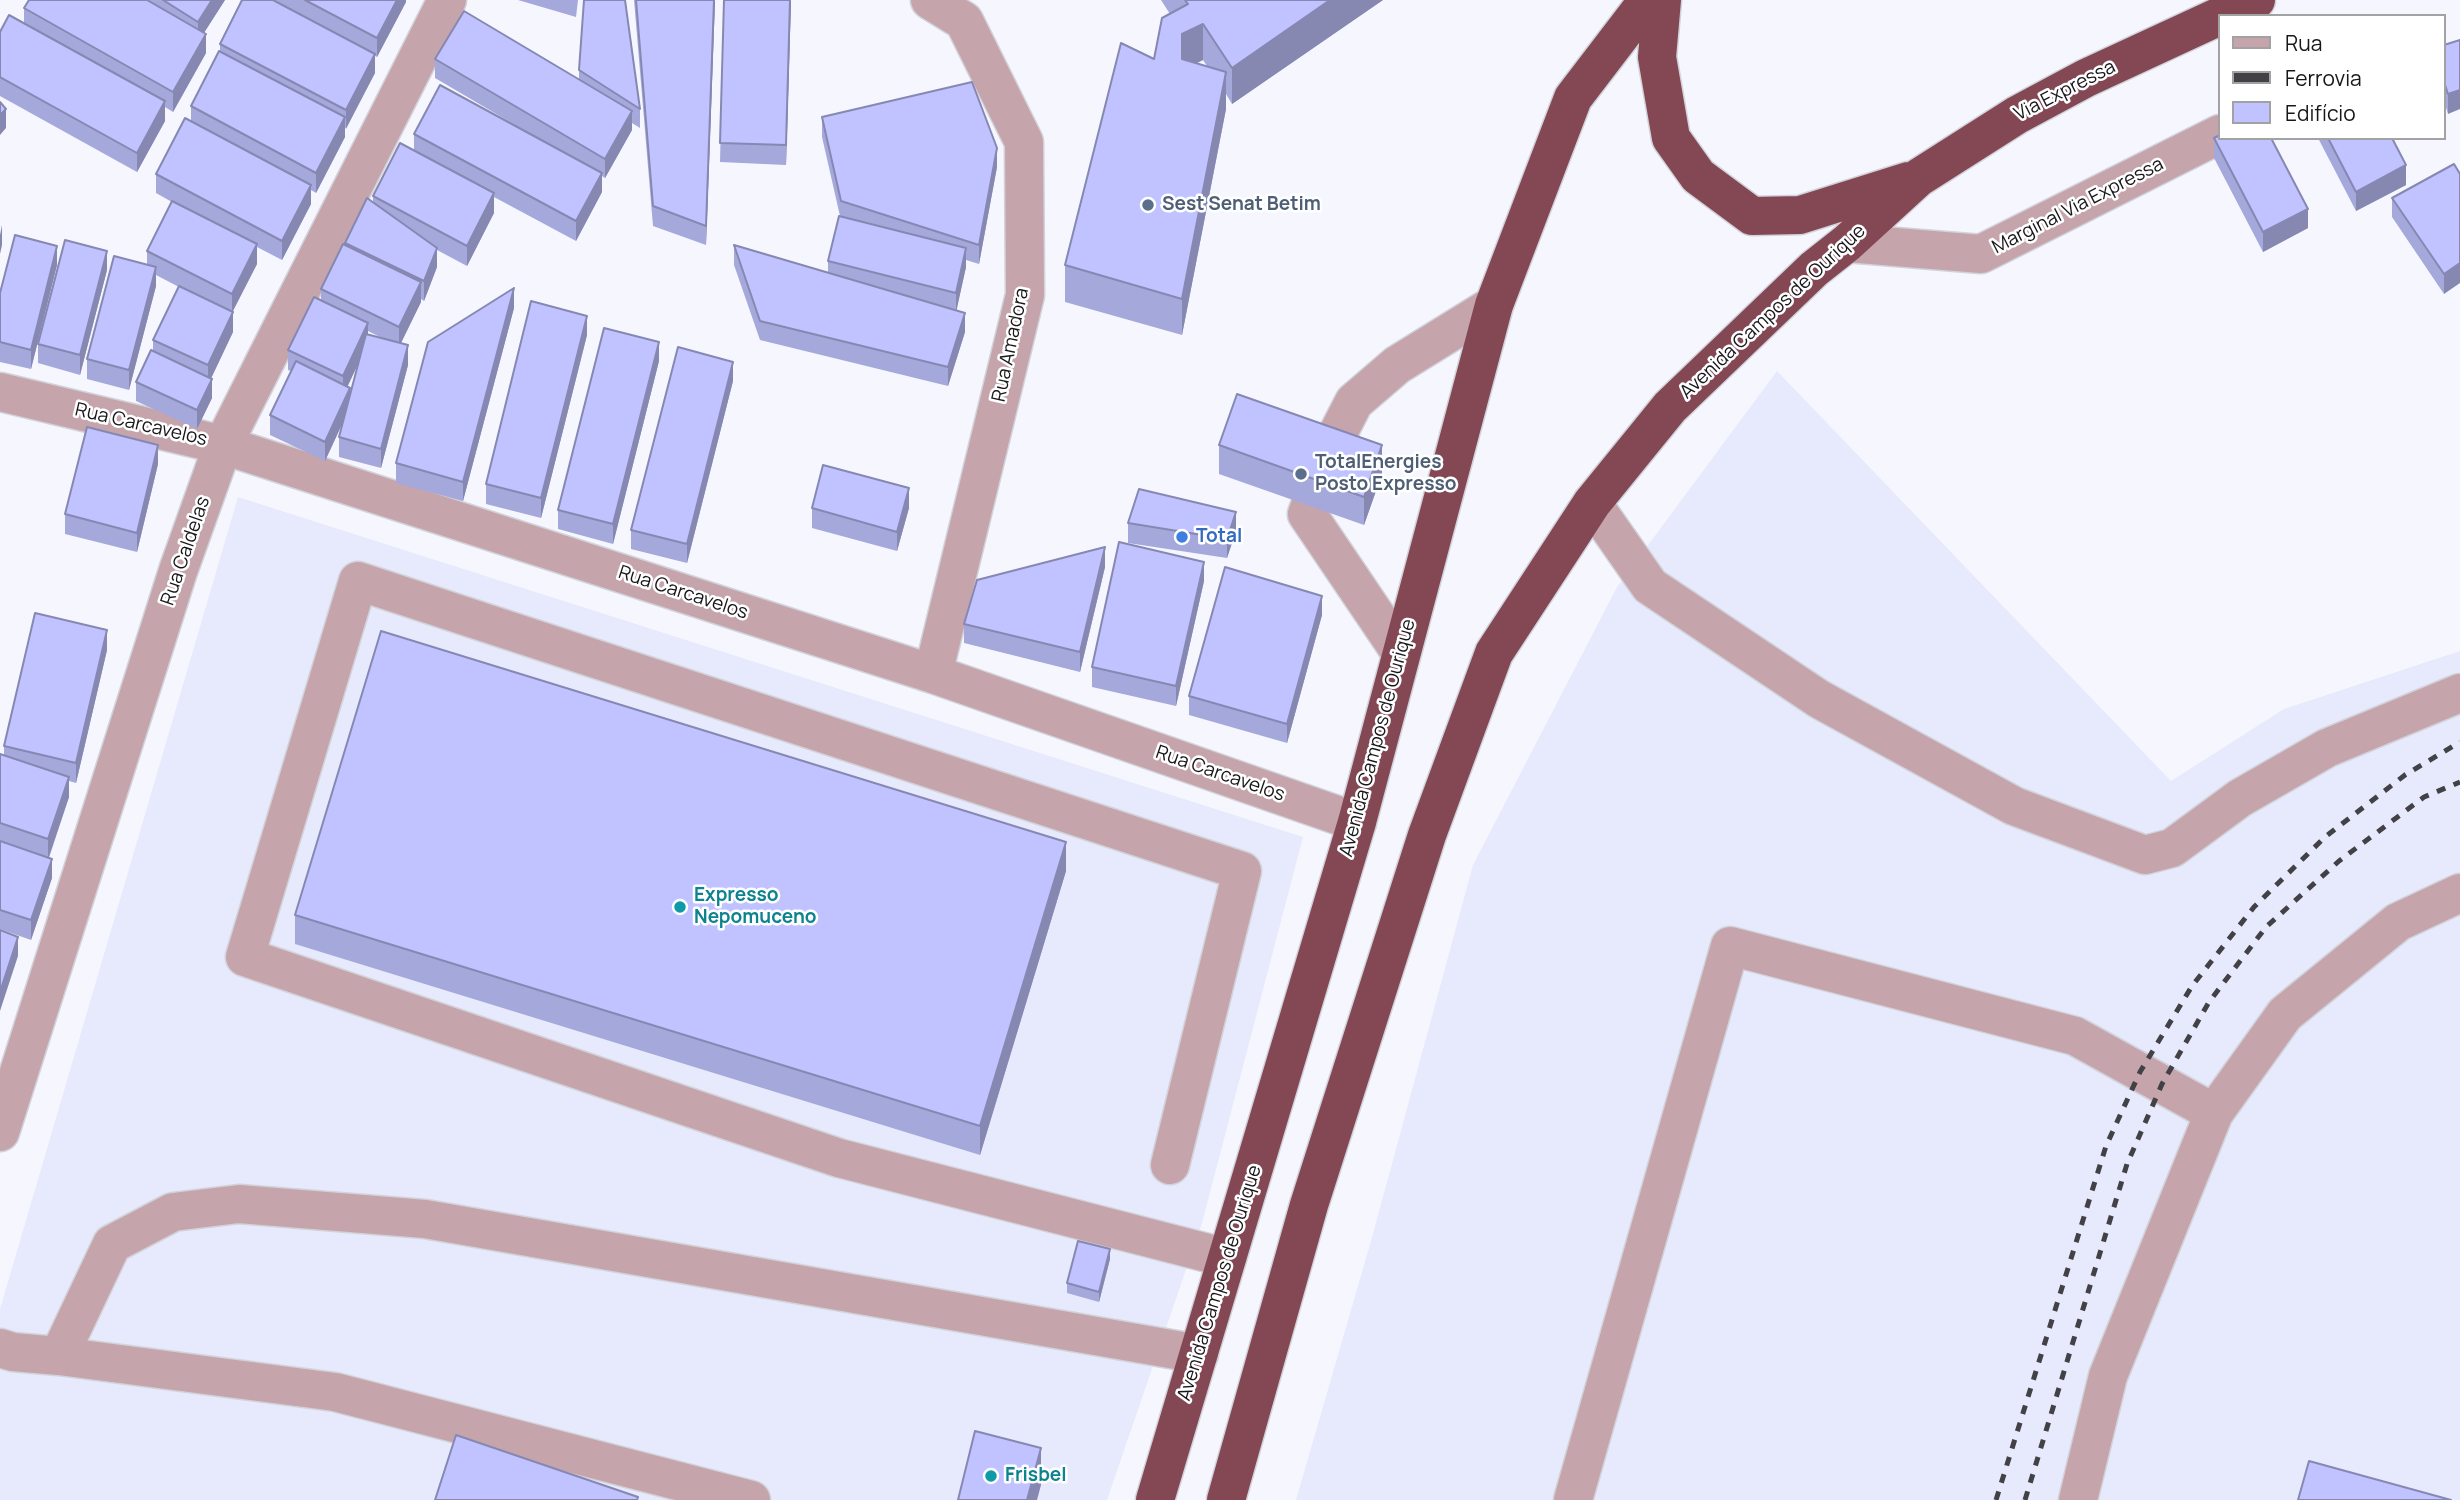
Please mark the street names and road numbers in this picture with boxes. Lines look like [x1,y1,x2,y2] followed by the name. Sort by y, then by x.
[2011,56,2119,126] street label: Via Expressa
[1989,153,2167,259] street label: Marginal Via Expressa
[1676,220,1870,404] street label: Avenida Campos de Ourique
[988,286,1034,404] street label: Rua Amadora
[73,399,209,451] street label: Rua Carcavelos
[157,494,215,608] street label: Rua Caldelas
[615,561,751,625] street label: Rua Carcavelos
[1335,617,1421,859] street label: Avenida Campos de Ourique
[1152,741,1288,807] street label: Rua Carcavelos
[1173,1162,1267,1404] street label: Avenida Campos de Ourique

